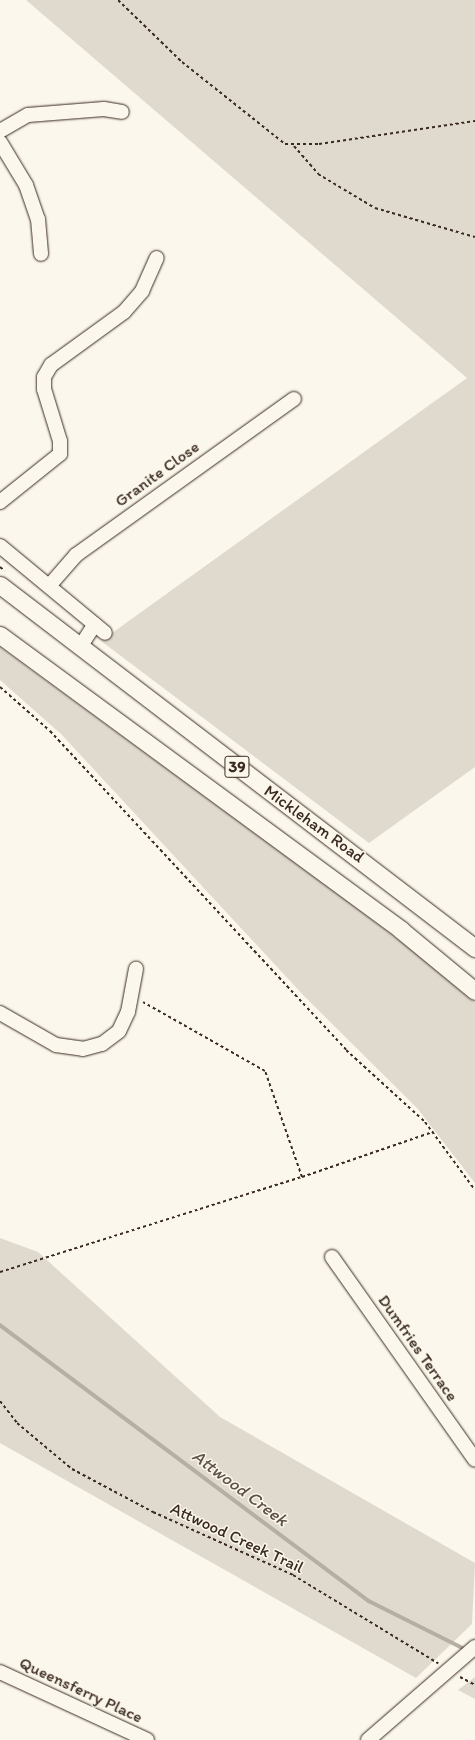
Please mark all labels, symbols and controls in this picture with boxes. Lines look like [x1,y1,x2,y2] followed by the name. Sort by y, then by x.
[111,437,203,511] street label: Granite Close
[224,753,250,781] road number: 39
[260,781,368,867] street label: Mickleham Road
[374,1291,462,1405] street label: Dumfries Terrace
[188,1445,292,1531] water label: Attwood Creek
[167,1498,307,1578] street label: Attwood Creek Trail
[16,1652,146,1728] street label: Queensferry Place

